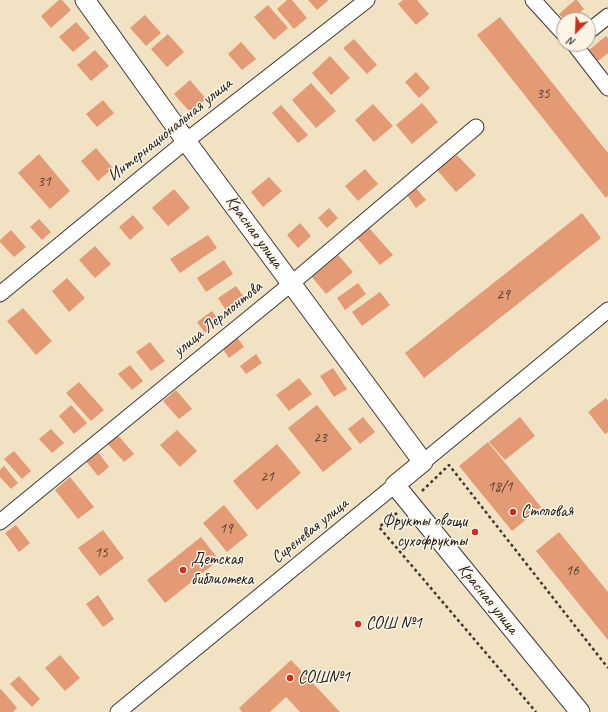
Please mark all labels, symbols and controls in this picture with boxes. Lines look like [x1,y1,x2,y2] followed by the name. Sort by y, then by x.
[556,12,596,52] north arrow
[566,34,577,50] text: N
[104,74,236,186] street label: Интернациональная улица
[536,85,550,103] house number: 35
[37,173,51,191] house number: 31
[221,192,287,272] street label: Красная улица
[169,277,267,361] street label: улица Лермонтова
[496,286,510,304] house number: 29
[313,429,327,447] house number: 23
[260,468,274,486] house number: 21
[487,478,513,496] house number: 18/1
[267,494,353,568] street label: Сиреневая улица
[521,502,573,522] place label: Столовая
[508,507,518,517] marker: Столовая
[382,512,467,552] place label: Фрукты овощи сухофрукты
[219,520,233,538] house number: 19
[470,527,480,537] marker: Фрукты овощи сухофрукты
[94,544,108,562] house number: 15
[191,550,253,590] place label: Детская библиотека
[453,560,523,638] street label: Красная улица
[565,562,579,580] house number: 16
[178,565,188,575] marker: Детская библиотека
[366,614,422,634] place label: СОШ №1
[353,619,363,629] marker: СОШ №1
[298,668,350,688] place label: СОШ№1
[285,673,295,683] marker: СОШ№1

